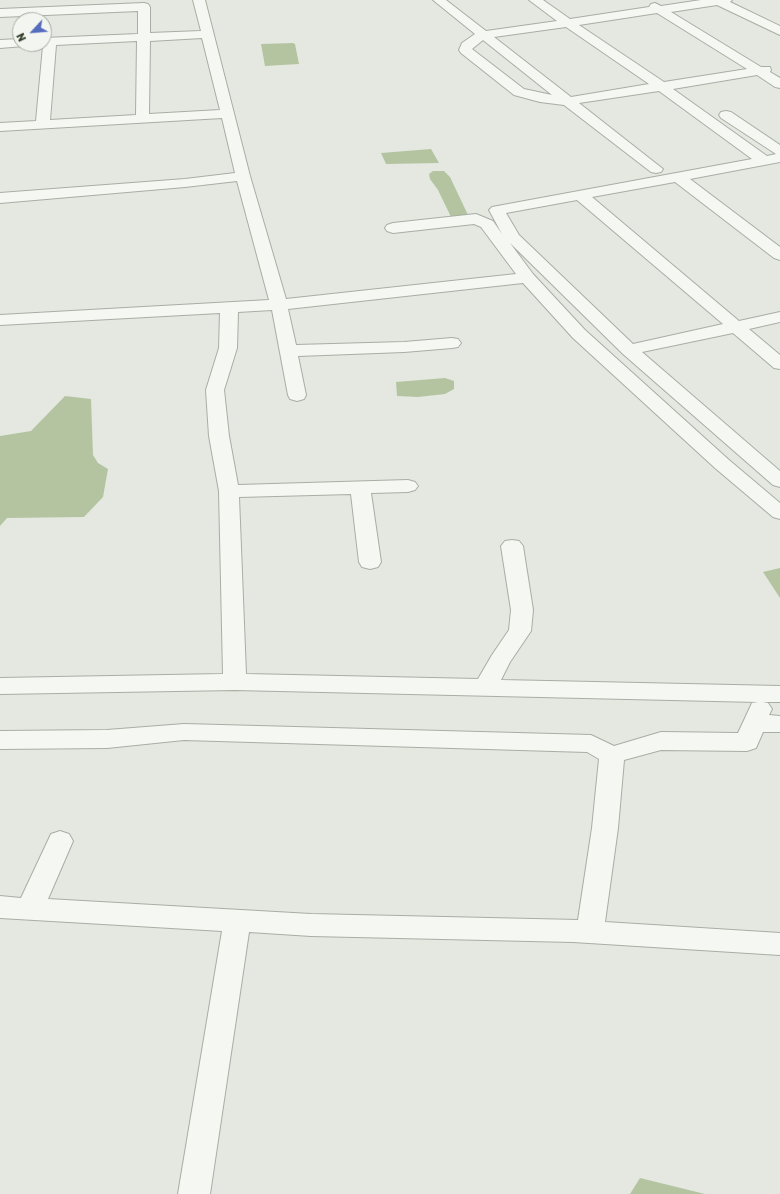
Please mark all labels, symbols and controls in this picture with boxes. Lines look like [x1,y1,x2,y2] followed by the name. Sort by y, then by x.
[12,12,52,52] north arrow
[14,31,29,43] text: N

